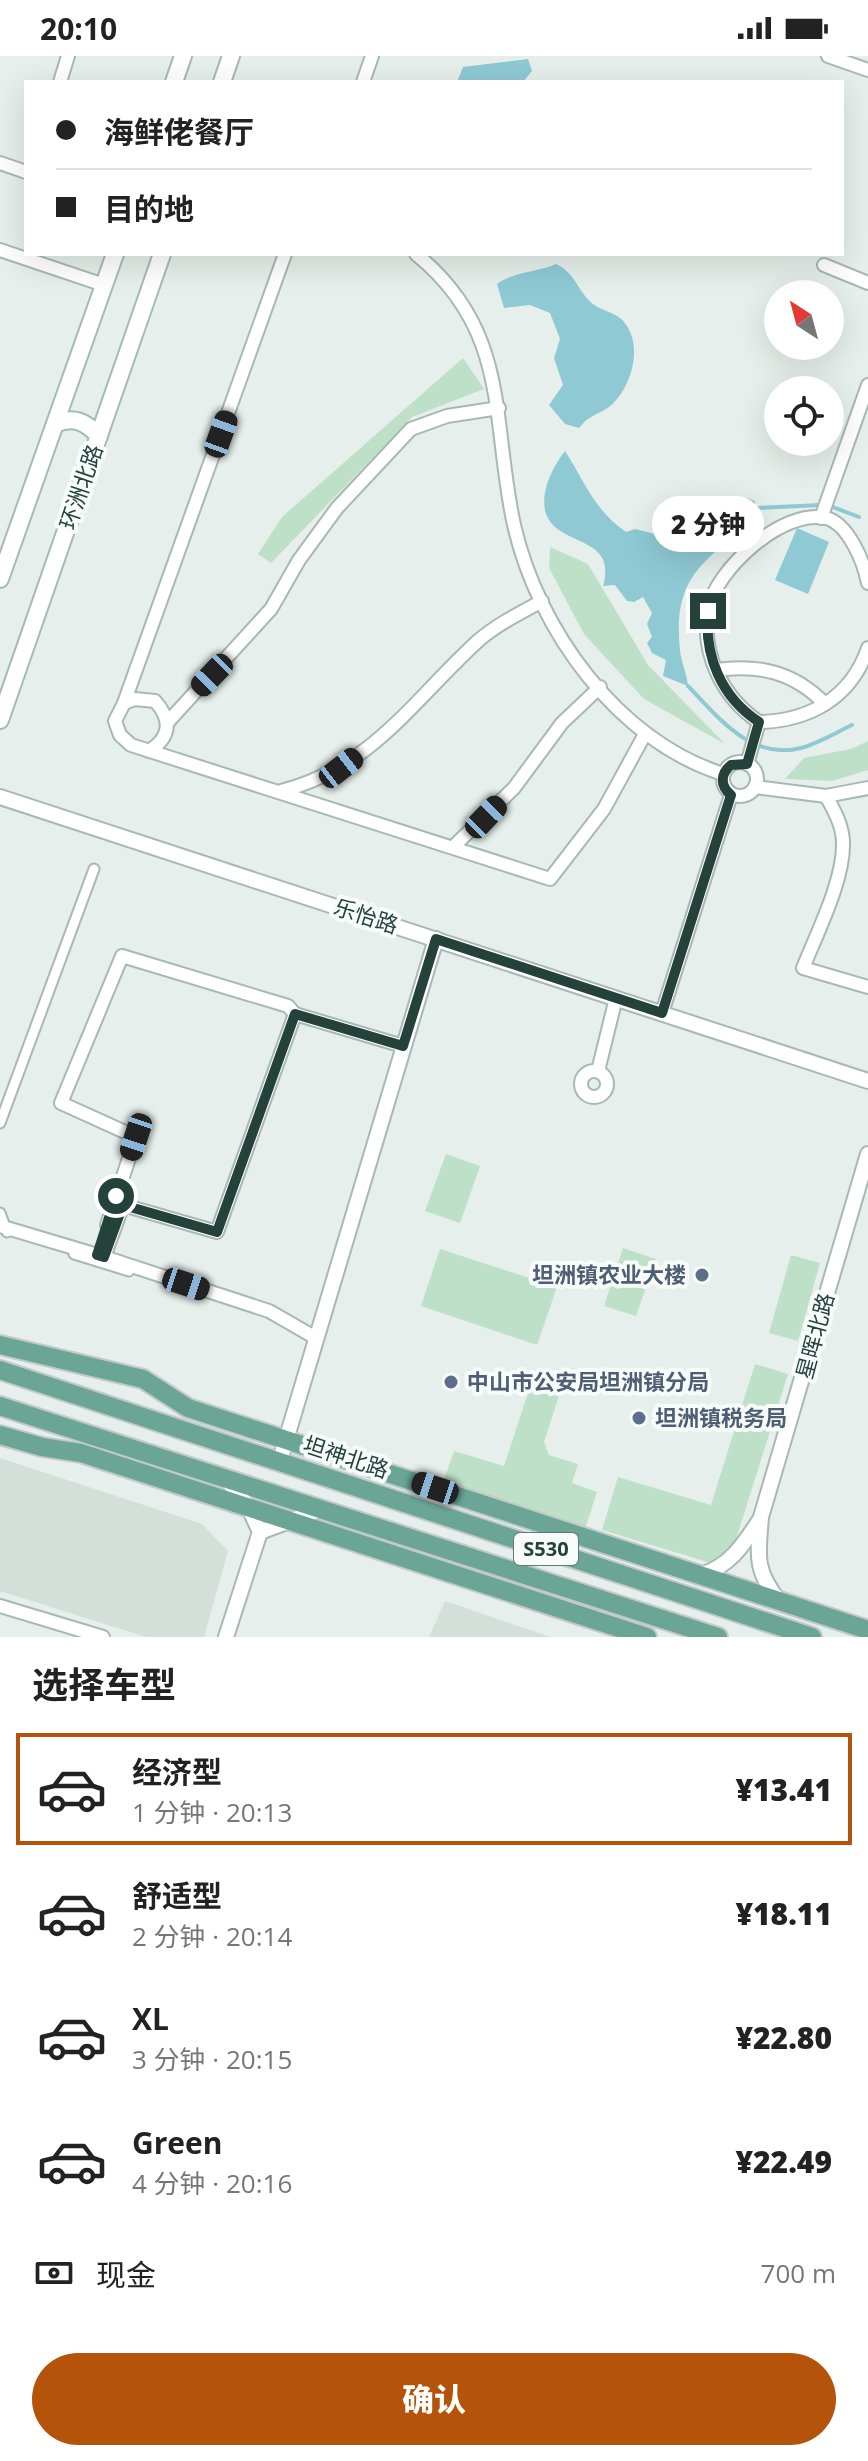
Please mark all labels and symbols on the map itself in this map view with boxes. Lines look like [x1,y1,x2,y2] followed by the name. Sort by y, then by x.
[764,280,844,360] north arrow
[202,407,240,461] car
[52,440,109,533] street label: 环洲北路
[652,495,764,551] callout: 2 分钟
[690,593,726,629] route end
[187,649,237,701] car
[315,744,367,792] car
[461,791,511,843] car
[330,891,402,940] street label: 乐怡路
[117,1110,155,1164] car
[98,1178,134,1214] route start
[532,1259,686,1289] place label: 坦洲镇农业大楼
[159,1265,213,1303] car
[693,1266,711,1284] marker: 坦洲镇农业大楼
[788,1289,840,1382] street label: 星晖北路
[467,1366,709,1396] place label: 中山市公安局坦洲镇分局
[442,1373,460,1391] marker: 中山市公安局坦洲镇分局
[655,1402,787,1432] place label: 坦洲镇税务局
[630,1409,648,1427] marker: 坦洲镇税务局
[300,1428,393,1484] street label: 坦神北路
[408,1469,462,1507] car
[514,1533,578,1565] road number: S530

